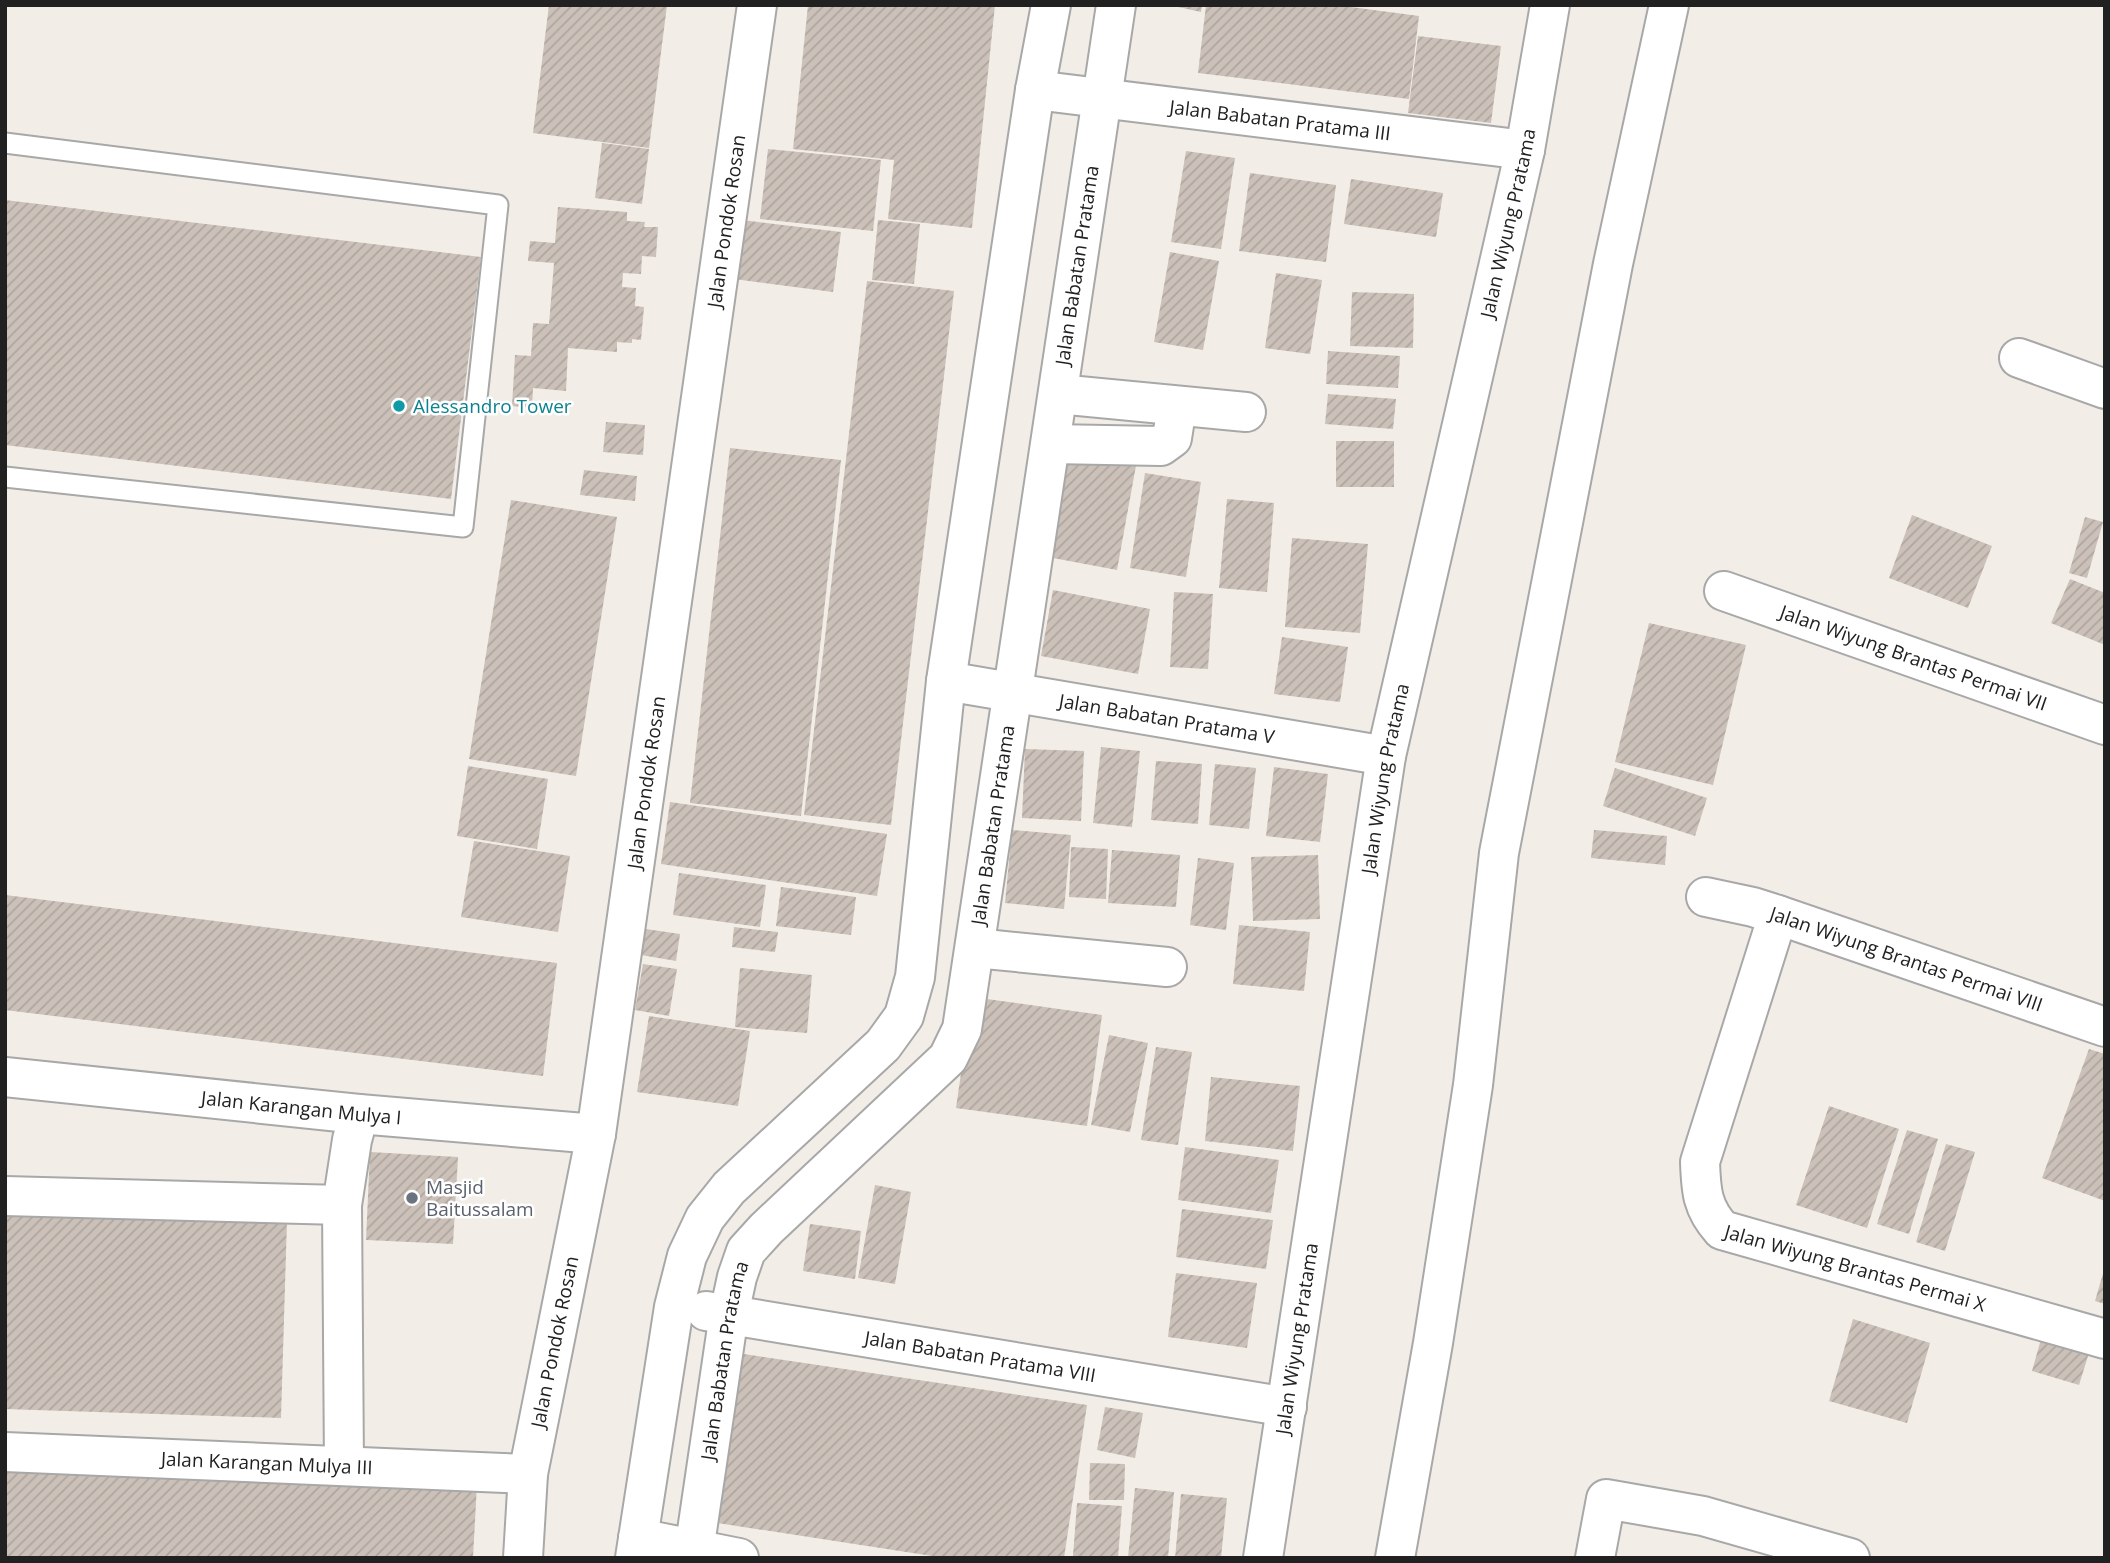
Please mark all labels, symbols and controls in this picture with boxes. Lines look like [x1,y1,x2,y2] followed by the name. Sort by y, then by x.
[1166,93,1392,146] street label: Jalan Babatan Pratama III
[1473,127,1541,322] street label: Jalan Wiyung Pratama
[701,133,751,311] street label: Jalan Pondok Rosan
[1049,164,1105,369] street label: Jalan Babatan Pratama
[413,393,572,419] place label: Alessandro Tower
[391,398,407,414] marker: Alessandro Tower
[1775,598,2051,717] street label: Jalan Wiyung Brantas Permai VII
[1355,681,1415,878] street label: Jalan Wiyung Pratama
[1055,687,1277,750] street label: Jalan Babatan Pratama V
[621,694,671,873] street label: Jalan Pondok Rosan
[965,723,1021,929] street label: Jalan Babatan Pratama
[1765,900,2046,1018] street label: Jalan Wiyung Brantas Permai VIII
[198,1084,403,1131] street label: Jalan Karangan Mulya I
[426,1174,534,1222] place label: Masjid Baitussalam
[404,1190,420,1206] marker: Masjid Baitussalam
[1720,1218,1989,1317] street label: Jalan Wiyung Brantas Permai X
[1269,1241,1324,1438] street label: Jalan Wiyung Pratama
[524,1254,584,1432] street label: Jalan Pondok Rosan
[694,1257,755,1464] street label: Jalan Babatan Pratama
[861,1324,1098,1388] street label: Jalan Babatan Pratama VIII
[158,1445,373,1480] street label: Jalan Karangan Mulya III

